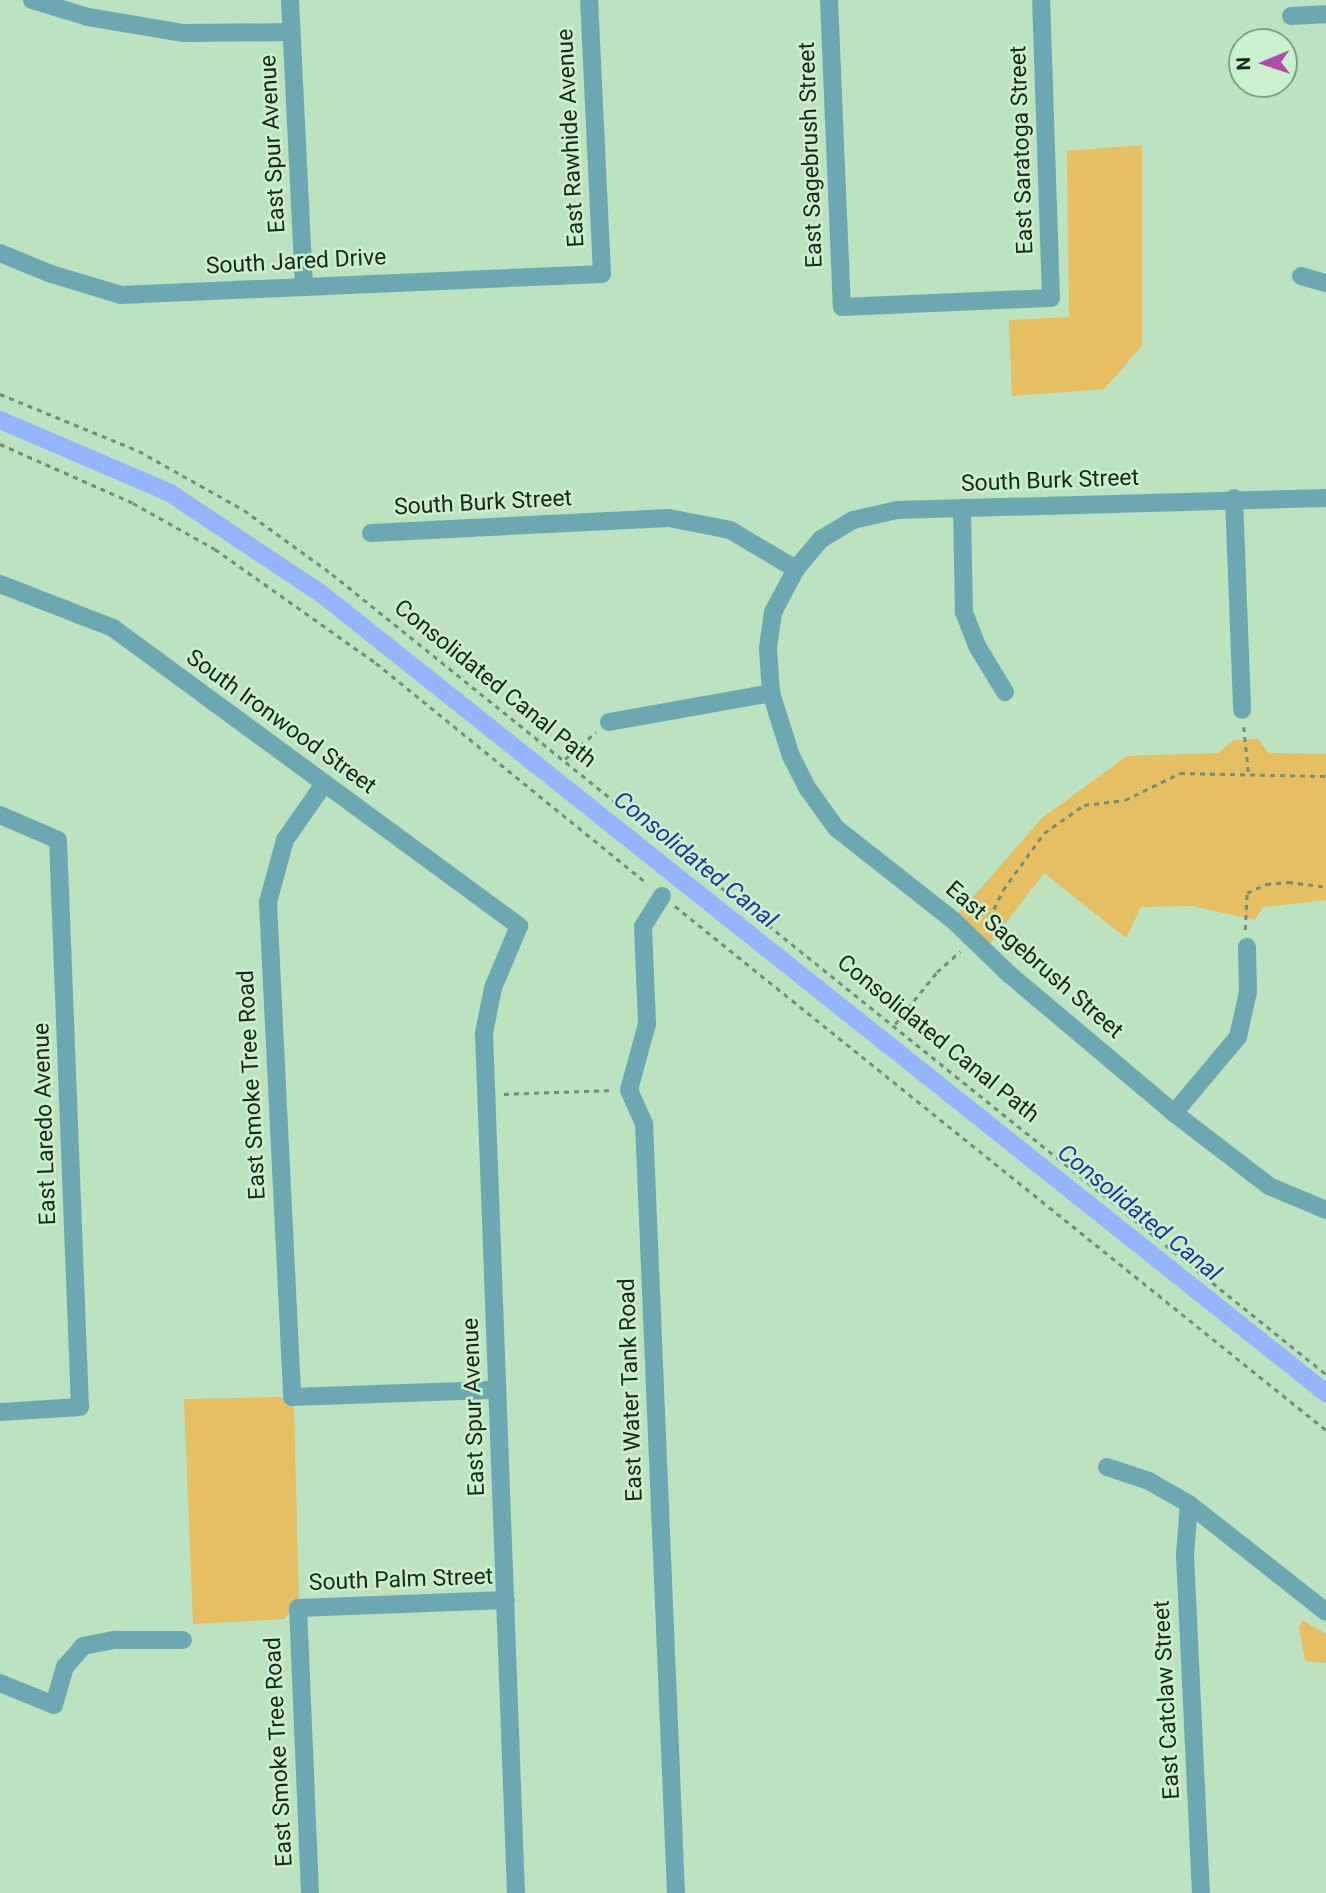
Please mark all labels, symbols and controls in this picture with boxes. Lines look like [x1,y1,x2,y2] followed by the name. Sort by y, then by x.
[551,28,591,248] street label: East Rawhide Avenue
[1228,28,1298,98] north arrow
[793,41,829,269] street label: East Sagebrush Street
[1005,45,1039,255] street label: East Saratoga Street
[255,54,291,234] street label: East Spur Avenue
[1232,57,1255,71] text: N
[205,243,387,281] street label: South Jared Drive
[960,464,1140,498] street label: South Burk Street
[393,485,573,521] street label: South Burk Street
[388,594,602,774] street label: Consolidated Canal Path
[181,644,381,800] street label: South Ironwood Street
[608,785,782,935] water label: Consolidated Canal
[940,875,1128,1045] street label: East Sagebrush Street
[831,949,1045,1129] street label: Consolidated Canal Path
[232,969,272,1201] street label: East Smoke Tree Road
[28,1022,62,1226] street label: East Laredo Avenue
[1052,1138,1226,1288] water label: Consolidated Canal
[613,1277,649,1503] street label: East Water Tank Road
[457,1317,491,1497] street label: East Spur Avenue
[308,1563,494,1597] street label: South Palm Street
[1148,1600,1186,1800] street label: East Catclaw Street
[259,1636,299,1868] street label: East Smoke Tree Road

